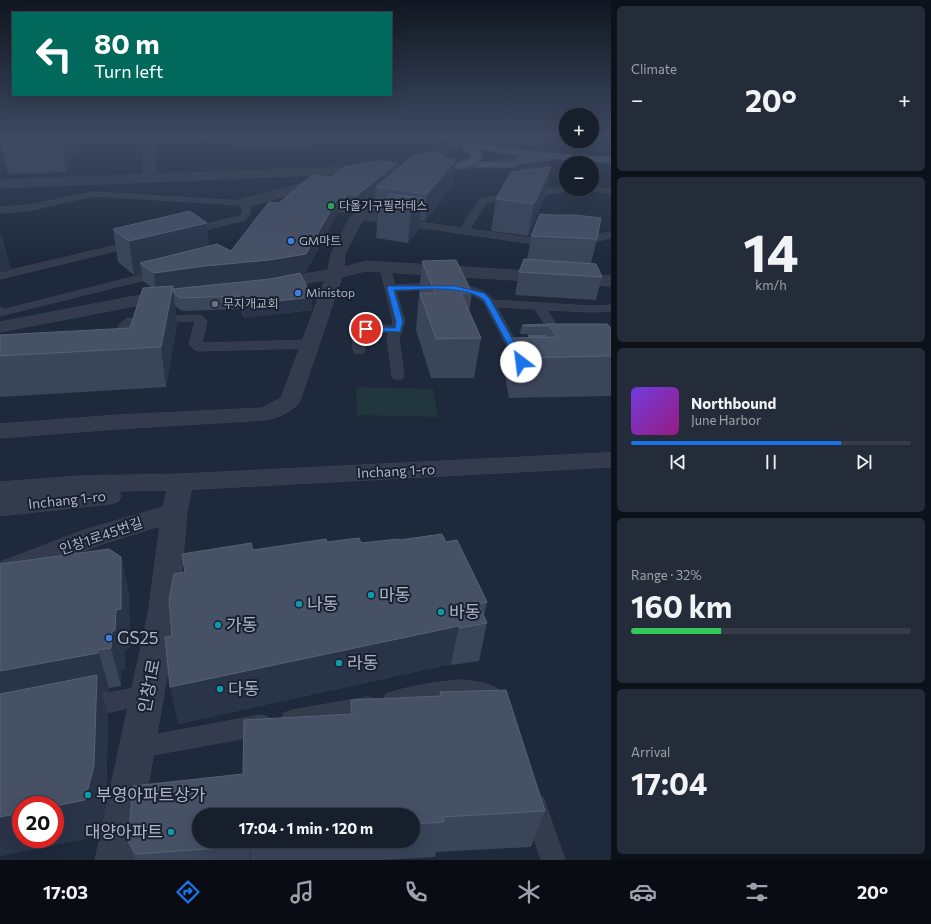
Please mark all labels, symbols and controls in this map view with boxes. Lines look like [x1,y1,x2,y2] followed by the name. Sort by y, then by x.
[94,26,160,60] text: 80 m
[28,28,80,80] icon: left
[94,60,163,82] text: Turn left
[631,61,677,77] text: Climate
[745,81,797,118] text: 20°
[631,86,644,113] text: −
[898,86,911,113] text: +
[559,108,599,196] map controls
[559,108,599,148] button: +
[559,156,599,196] button: −
[339,198,427,212] place label: 다올기구필라테스
[326,201,336,211] marker: 다올기구필라테스
[743,219,799,283] text: 14
[299,233,341,247] place label: GM마트
[286,236,296,246] marker: GM마트
[755,277,787,293] text: km/h
[306,285,355,299] place label: Ministop
[293,288,303,298] marker: Ministop
[223,296,278,310] place label: 무지개교회
[210,299,220,309] marker: 무지개교회
[349,312,383,346] pin
[355,318,377,340] icon: arrive
[500,341,542,383] position arrow
[691,394,776,412] text: Northbound
[691,412,761,428] text: June Harbor
[667,451,689,473] icon: previous
[760,451,782,473] icon: pause
[853,451,875,473] icon: next
[357,460,435,481] street label: Inchang 1-ro
[27,487,107,512] street label: Inchang 1-ro
[57,513,145,558] street label: 인창1로45번길
[631,567,702,583] text: Range · 32%
[379,584,410,605] place label: 마동
[631,587,732,624] text: 160 km
[366,590,376,600] marker: 마동
[307,593,338,614] place label: 나동
[294,599,304,609] marker: 나동
[449,601,480,622] place label: 바동
[436,607,446,617] marker: 바동
[226,614,257,635] place label: 가동
[213,620,223,630] marker: 가동
[117,627,159,648] place label: GS25
[104,633,114,643] marker: GS25
[347,652,378,673] place label: 라동
[133,657,164,715] street label: 인창1로
[334,658,344,668] marker: 라동
[228,678,259,699] place label: 다동
[215,684,225,694] marker: 다동
[631,744,670,760] text: Arrival
[631,764,707,801] text: 17:04
[96,784,206,805] place label: 부영아파트상가
[83,790,93,800] marker: 부영아파트상가
[12,796,64,848] speed limit sign: 20
[239,819,373,837] text: 17:04 · 1 min · 120 m
[85,821,163,842] place label: 대양아파트
[166,827,176,837] marker: 대양아파트
[174,878,202,906] icon: directions
[288,878,316,906] icon: music
[402,878,430,906] icon: phone
[515,878,543,906] icon: climate
[629,878,657,906] icon: car
[743,878,771,906] icon: filters
[43,881,88,903] text: 17:03
[857,881,888,903] text: 20°

